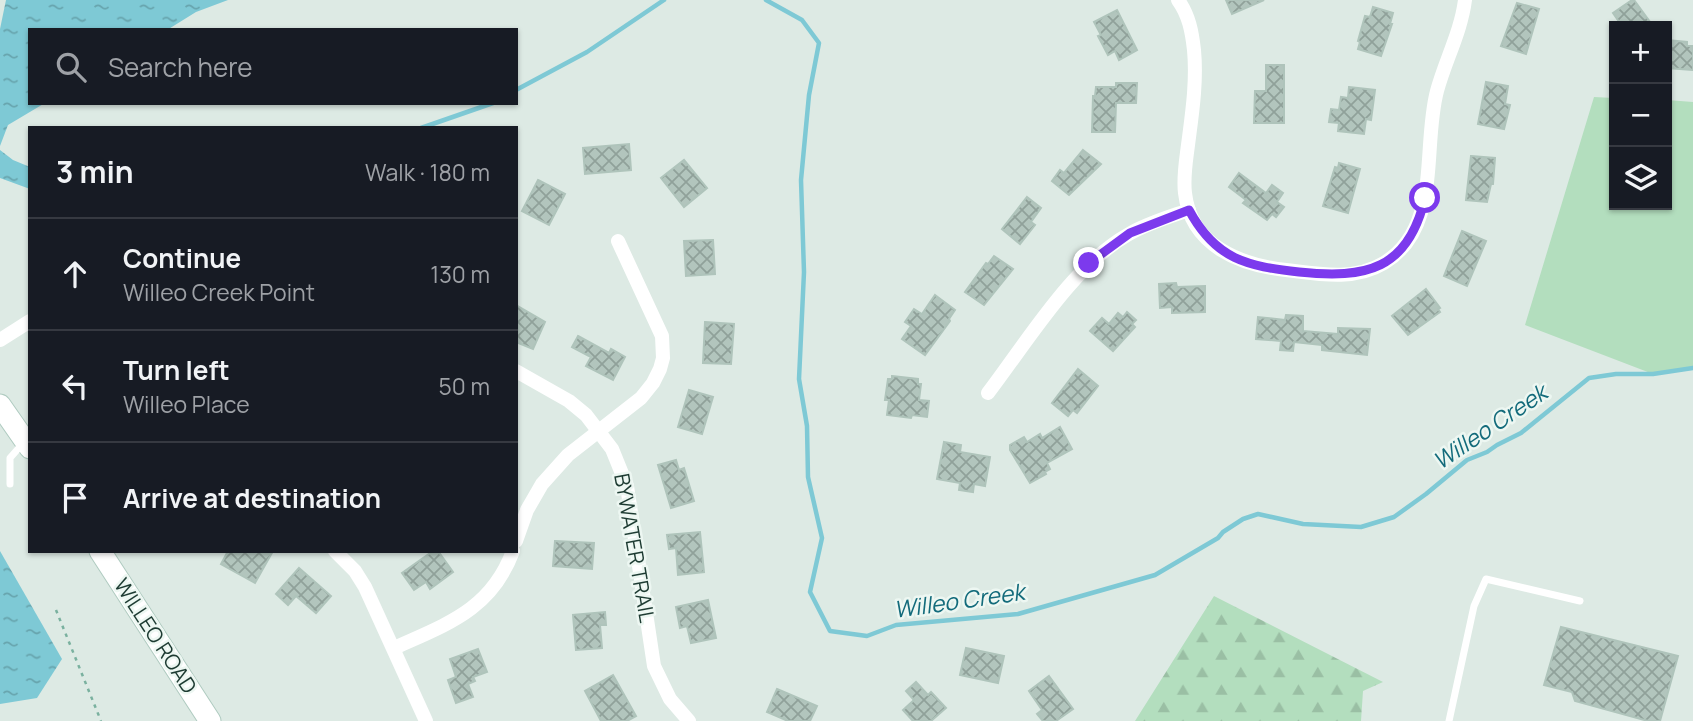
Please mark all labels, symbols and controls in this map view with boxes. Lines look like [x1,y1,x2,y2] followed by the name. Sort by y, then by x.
[1609,21,1672,210] map controls
[1609,21,1672,84] button: +
[28,28,518,105] search box
[52,48,90,86] icon: search
[108,49,253,85] text: Search here
[1609,84,1672,147] button: −
[1609,147,1672,210] button: layers
[56,151,134,192] text: 3 min
[365,156,490,188] text: Walk · 180 m
[1409,182,1440,213] route start
[123,240,241,276] text: Continue
[1073,247,1104,278] route end
[56,255,94,293] icon: ahead
[430,258,490,290] text: 130 m
[123,276,315,308] text: Willeo Creek Point
[123,352,230,388] text: Turn left
[56,367,94,405] icon: left
[439,370,490,402] text: 50 m
[1426,374,1556,476] water label: Willeo Creek
[123,388,250,420] text: Willeo Place
[608,471,662,625] street label: BYWATER TRAIL
[56,479,94,517] icon: arrive
[123,480,381,516] text: Arrive at destination
[108,572,204,698] street label: WILLEO ROAD
[891,575,1030,625] water label: Willeo Creek

